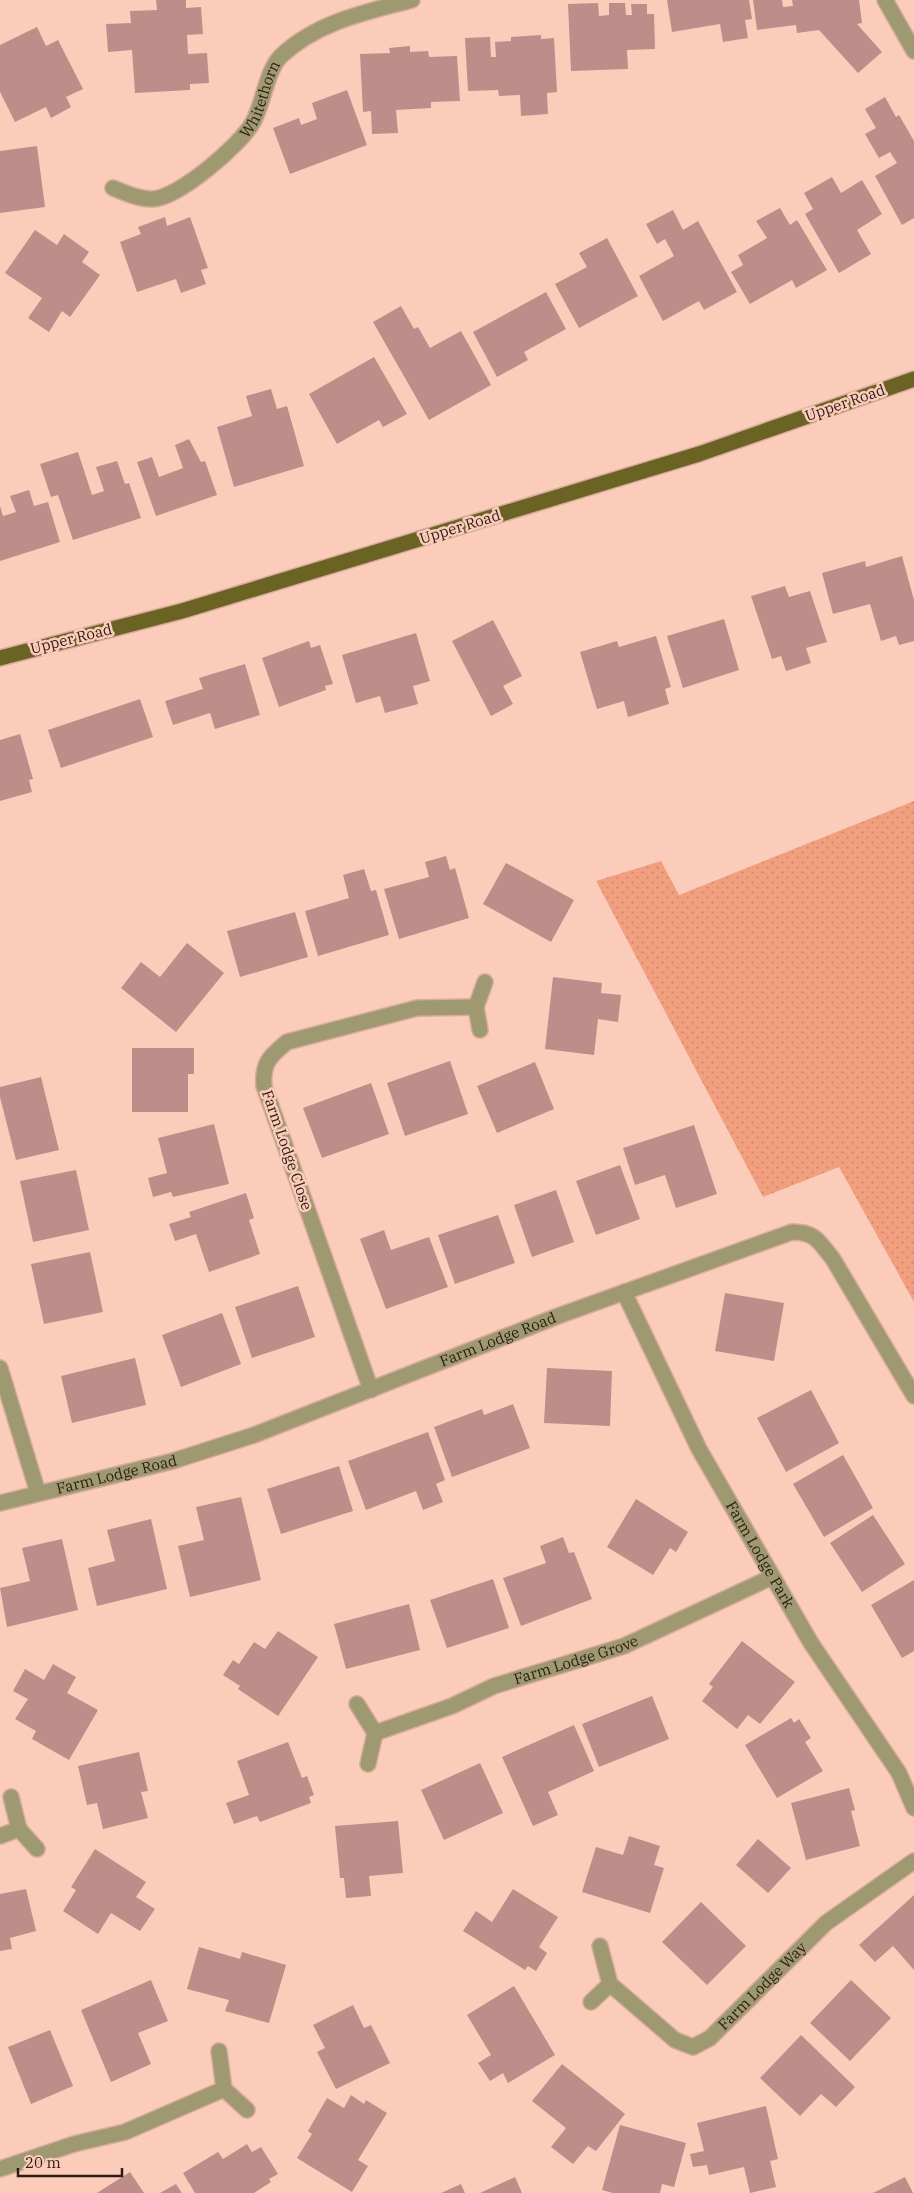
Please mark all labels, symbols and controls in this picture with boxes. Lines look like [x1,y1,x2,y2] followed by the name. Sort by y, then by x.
[235,57,284,141] street label: Whitethorn
[802,380,887,425] street label: Upper Road
[417,505,503,548] street label: Upper Road
[28,619,114,658] street label: Upper Road
[258,1087,317,1212] street label: Farm Lodge Close
[437,1308,559,1370] street label: Farm Lodge Road
[54,1450,179,1498] street label: Farm Lodge Road
[722,1497,799,1612] street label: Farm Lodge Park
[511,1631,641,1688] street label: Farm Lodge Grove
[714,1938,810,2034] street label: Farm Lodge Way
[18,2146,121,2178] scale bar
[25,2153,61,2172] text: 20 m

